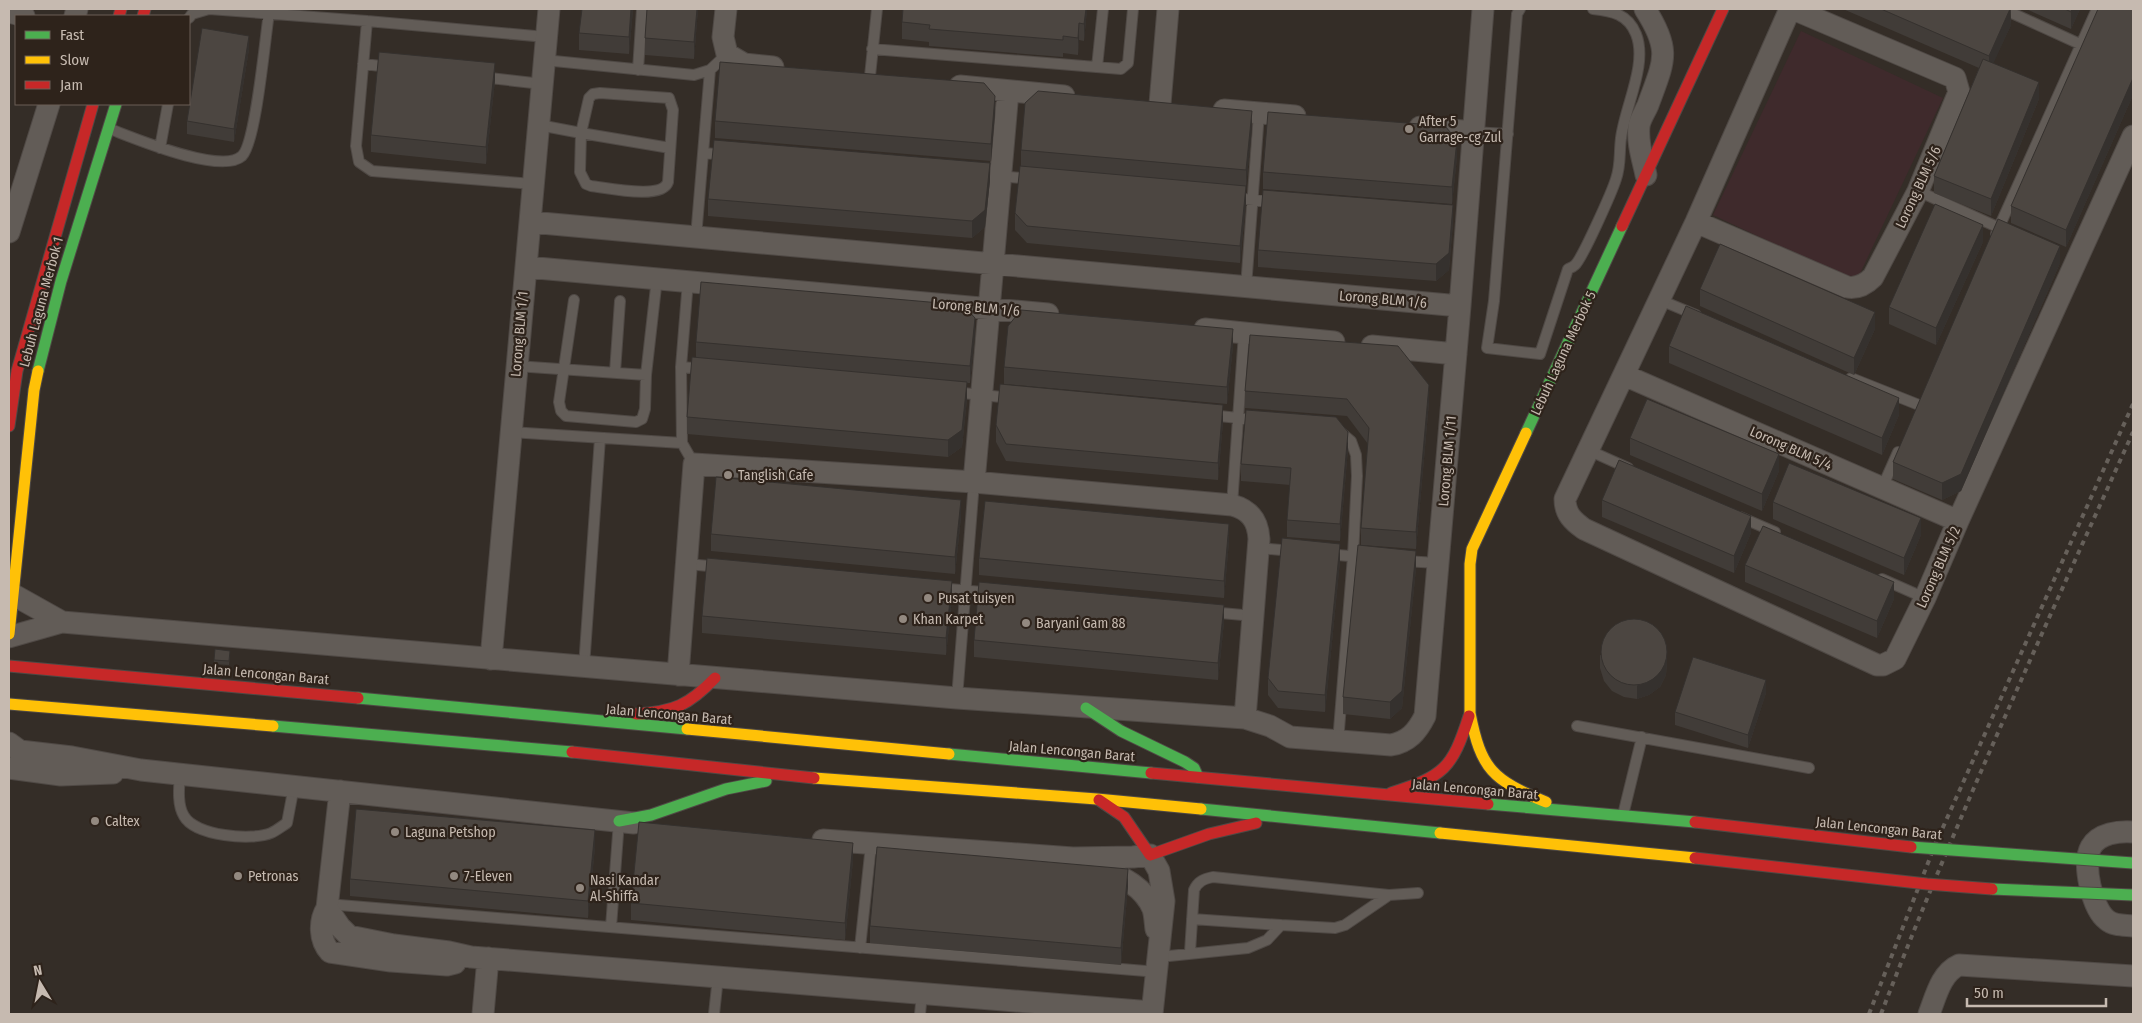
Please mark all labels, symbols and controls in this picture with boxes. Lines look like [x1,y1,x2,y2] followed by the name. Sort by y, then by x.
[15,15,190,105] legend
[60,26,84,44] text: Fast
[60,51,89,69] text: Slow
[60,76,83,94] text: Jam
[1419,113,1502,146] place label: After 5 Garrage-cg Zul
[1403,123,1415,135] marker: After 5 Garrage-cg Zul
[1892,143,1945,231] street label: Lorong BLM 5/6
[16,235,67,369] street label: Lebuh Laguna Merbok 1
[1338,287,1428,312] street label: Lorong BLM 1/6
[1527,288,1600,418] street label: Lebuh Laguna Merbok 5
[507,290,532,378] street label: Lorong BLM 1/1
[931,295,1021,320] street label: Lorong BLM 1/6
[1435,415,1460,507] street label: Lorong BLM 1/11
[1747,423,1835,474] street label: Lorong BLM 5/4
[738,467,813,484] place label: Tanglish Cafe
[722,469,734,481] marker: Tanglish Cafe
[1913,524,1964,611] street label: Lorong BLM 5/2
[938,590,1015,607] place label: Pusat tuisyen
[922,592,934,604] marker: Pusat tuisyen
[913,611,984,628] place label: Khan Karpet
[897,613,909,625] marker: Khan Karpet
[1036,615,1125,632] place label: Baryani Gam 88
[1020,617,1032,629] marker: Baryani Gam 88
[202,661,330,689] street label: Jalan Lencongan Barat
[605,701,733,729] street label: Jalan Lencongan Barat
[1008,738,1136,766] street label: Jalan Lencongan Barat
[1411,776,1539,804] street label: Jalan Lencongan Barat
[105,813,141,830] place label: Caltex
[1815,813,1943,844] street label: Jalan Lencongan Barat
[89,815,101,827] marker: Caltex
[405,824,496,841] place label: Laguna Petshop
[389,826,401,838] marker: Laguna Petshop
[248,868,298,885] place label: Petronas
[464,868,512,885] place label: 7-Eleven
[232,870,244,882] marker: Petronas
[448,870,460,882] marker: 7-Eleven
[590,872,659,905] place label: Nasi Kandar Al-Shiffa
[574,882,586,894] marker: Nasi Kandar Al-Shiffa
[15,958,65,1008] north arrow
[32,962,43,980] text: N
[1967,976,2106,1008] scale bar
[1974,984,2004,1002] text: 50 m

